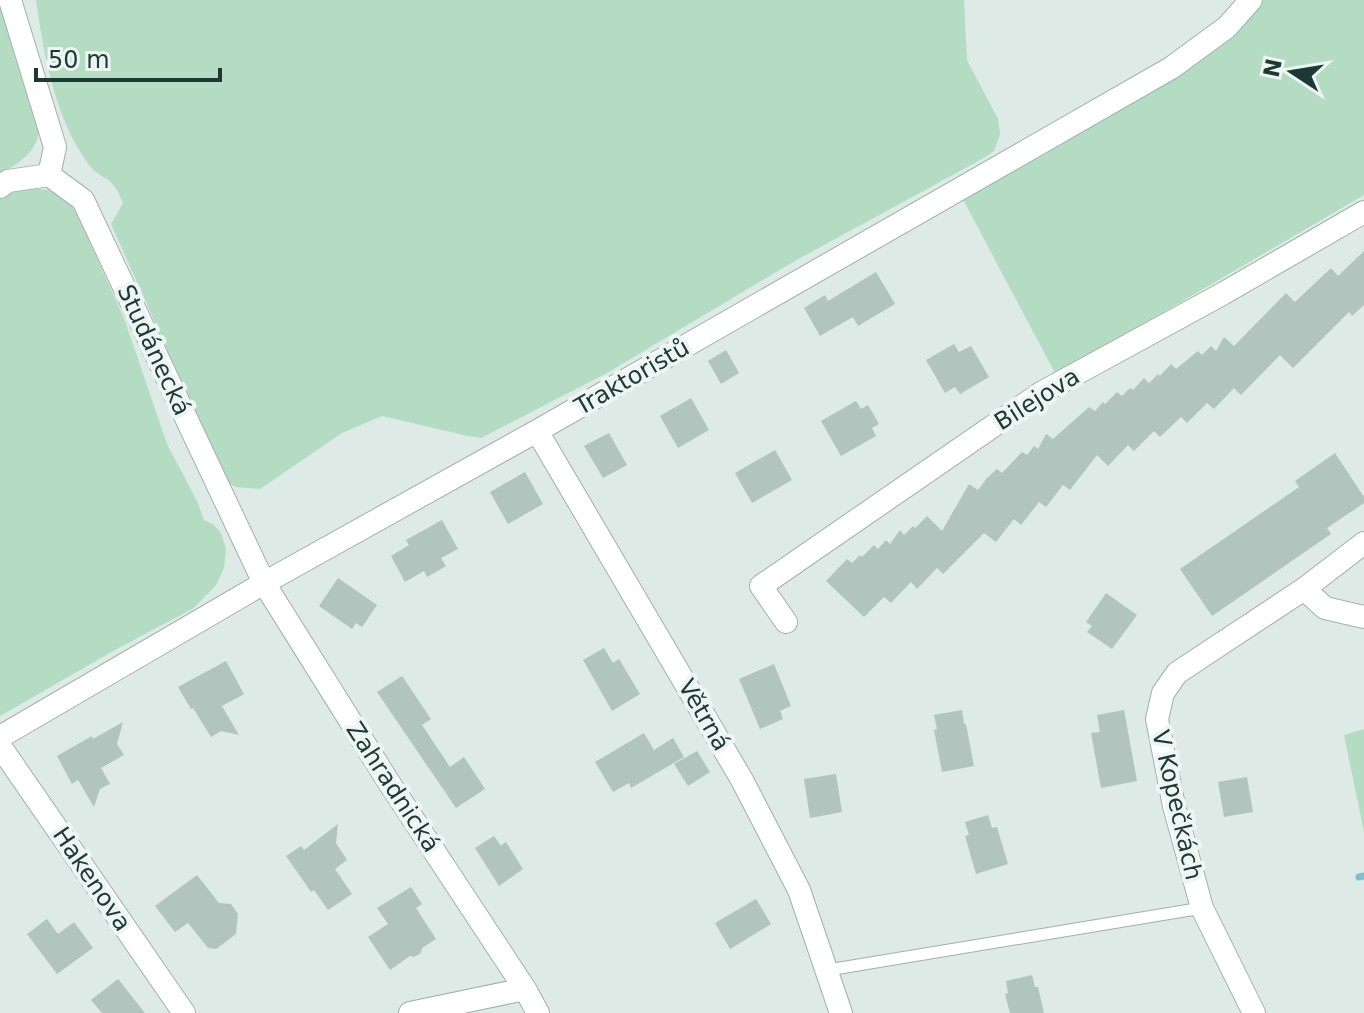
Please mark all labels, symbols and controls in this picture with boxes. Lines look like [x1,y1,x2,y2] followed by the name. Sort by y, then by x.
[36,32,220,82] scale bar
[1252,32,1332,112] north arrow
[48,46,110,74] text: 50 m
[1259,56,1287,80] text: N
[111,280,197,420] street label: Studánecká
[569,333,694,421] street label: Traktoristů
[989,362,1085,436] street label: Bilejova
[672,674,736,756] street label: Větrná
[341,717,445,857] street label: Zahradnická
[1146,727,1208,883] street label: V Kopečkách
[47,822,137,936] street label: Hakenova

